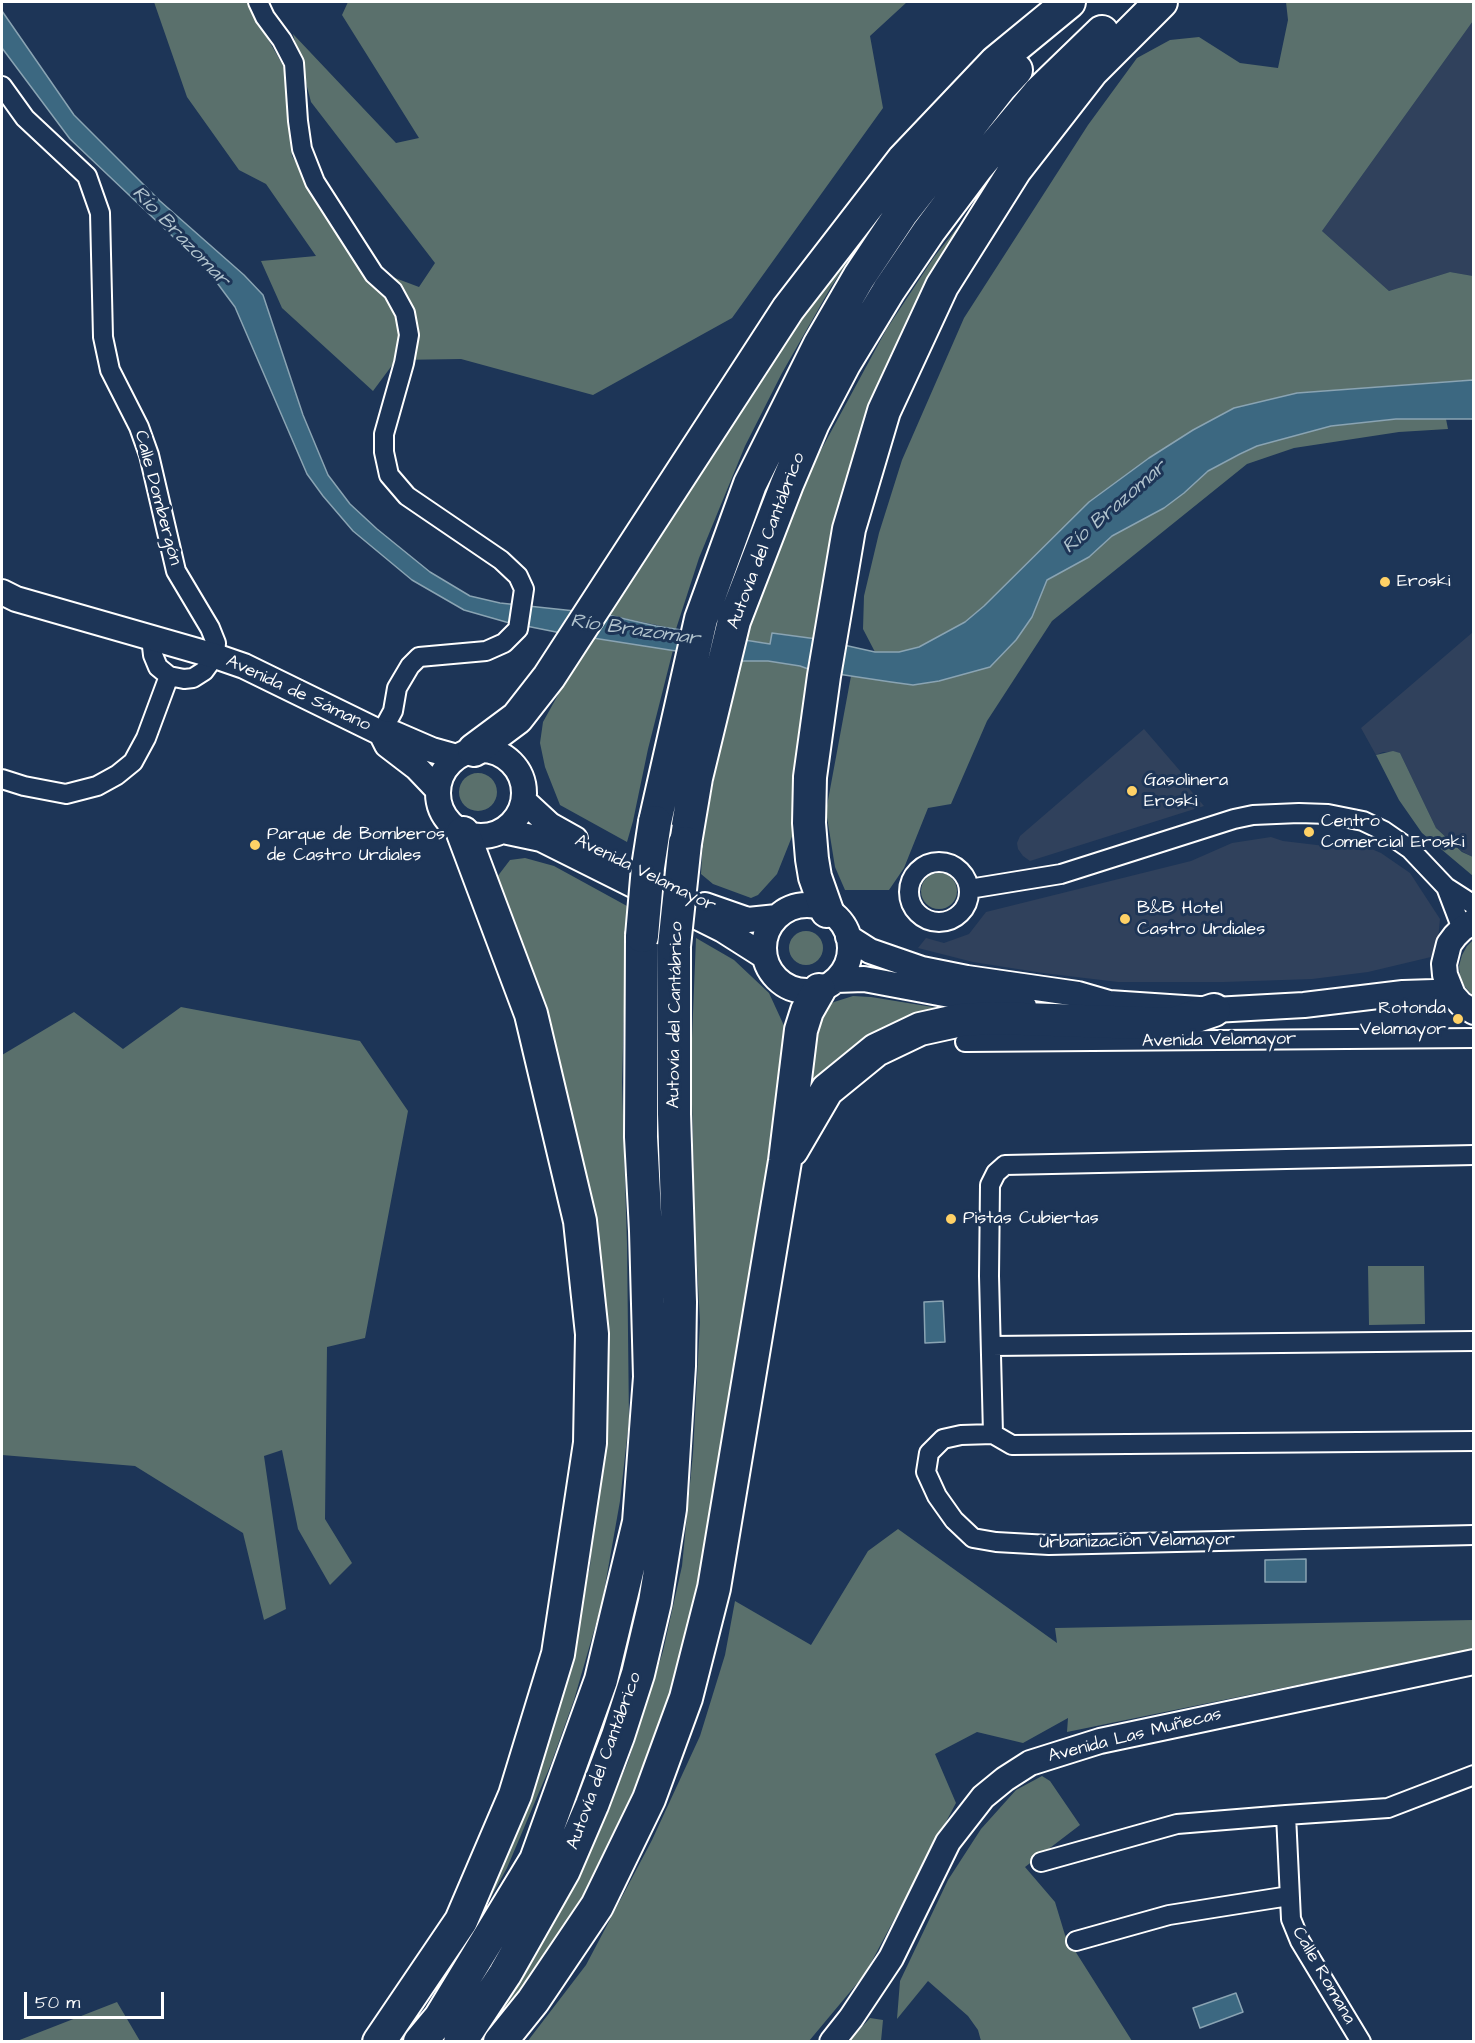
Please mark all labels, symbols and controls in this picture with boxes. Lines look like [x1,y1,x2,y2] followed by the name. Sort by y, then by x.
[126,182,234,292] water label: Río Brazomar
[129,428,185,568] street label: Calle Dombergón
[723,450,811,632] street label: Autovía del Cantábrico
[1058,456,1172,560] water label: Río Brazomar
[1397,571,1451,593] place label: Eroski
[1378,575,1392,589] marker: Eroski
[569,610,701,652] water label: Río Brazomar
[222,651,374,737] street label: Avenida de Sámano
[1144,770,1228,812] place label: Gasolinera Eroski
[1125,784,1139,798] marker: Gasolinera Eroski
[1321,811,1464,854] place label: Centro Comercial Eroski
[267,824,445,866] place label: Parque de Bomberos de Castro Urdiales
[1302,825,1316,839] marker: Centro Comercial Eroski
[571,831,719,917] street label: Avenida Velamayor
[248,838,262,852] marker: Parque de Bomberos de Castro Urdiales
[1137,898,1265,940] place label: B&B Hotel Castro Urdiales
[1118,912,1132,926] marker: B&B Hotel Castro Urdiales
[664,921,688,1109] street label: Autovía del Cantábrico
[1360,998,1446,1040] place label: Rotonda Velamayor
[1451,1012,1465,1026] marker: Rotonda Velamayor
[1142,1029,1296,1053] street label: Avenida Velamayor
[963,1208,1099,1230] place label: Pistas Cubiertas
[944,1212,958,1226] marker: Pistas Cubiertas
[1039,1529,1235,1555] street label: Urbanización Velamayor
[563,1669,647,1853] street label: Autovía del Cantábrico
[1046,1704,1224,1768] street label: Avenida Las Muñecas
[1286,1923,1360,2029] street label: Calle Romana
[27,1980,166,2018] scale bar
[35,1990,80,2015] text: 50 m

